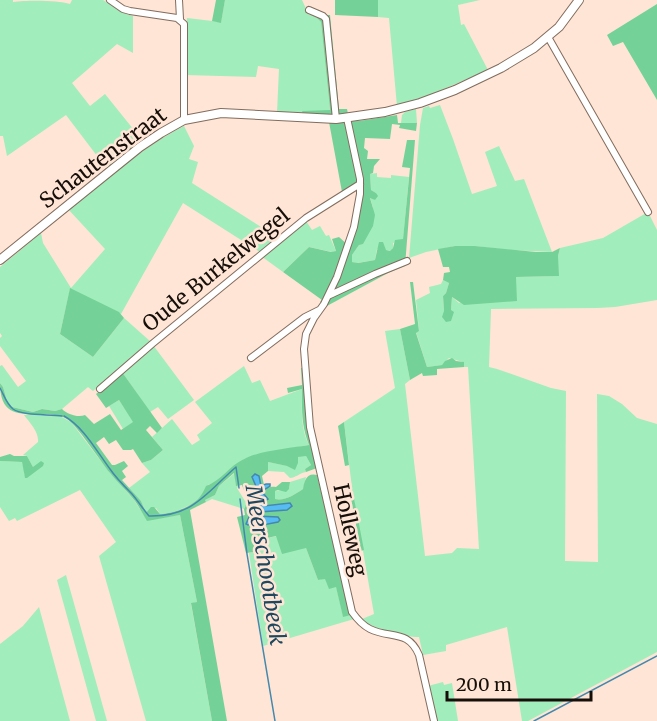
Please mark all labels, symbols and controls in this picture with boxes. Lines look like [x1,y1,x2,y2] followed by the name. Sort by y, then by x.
[34,101,172,214] street label: Schautenstraat
[136,202,295,337] street label: Oude Burkelwegel
[327,481,374,579] street label: Holleweg
[239,482,292,647] water label: Meerschootbeek
[447,664,591,702] scale bar
[456,673,512,696] text: 200 m

